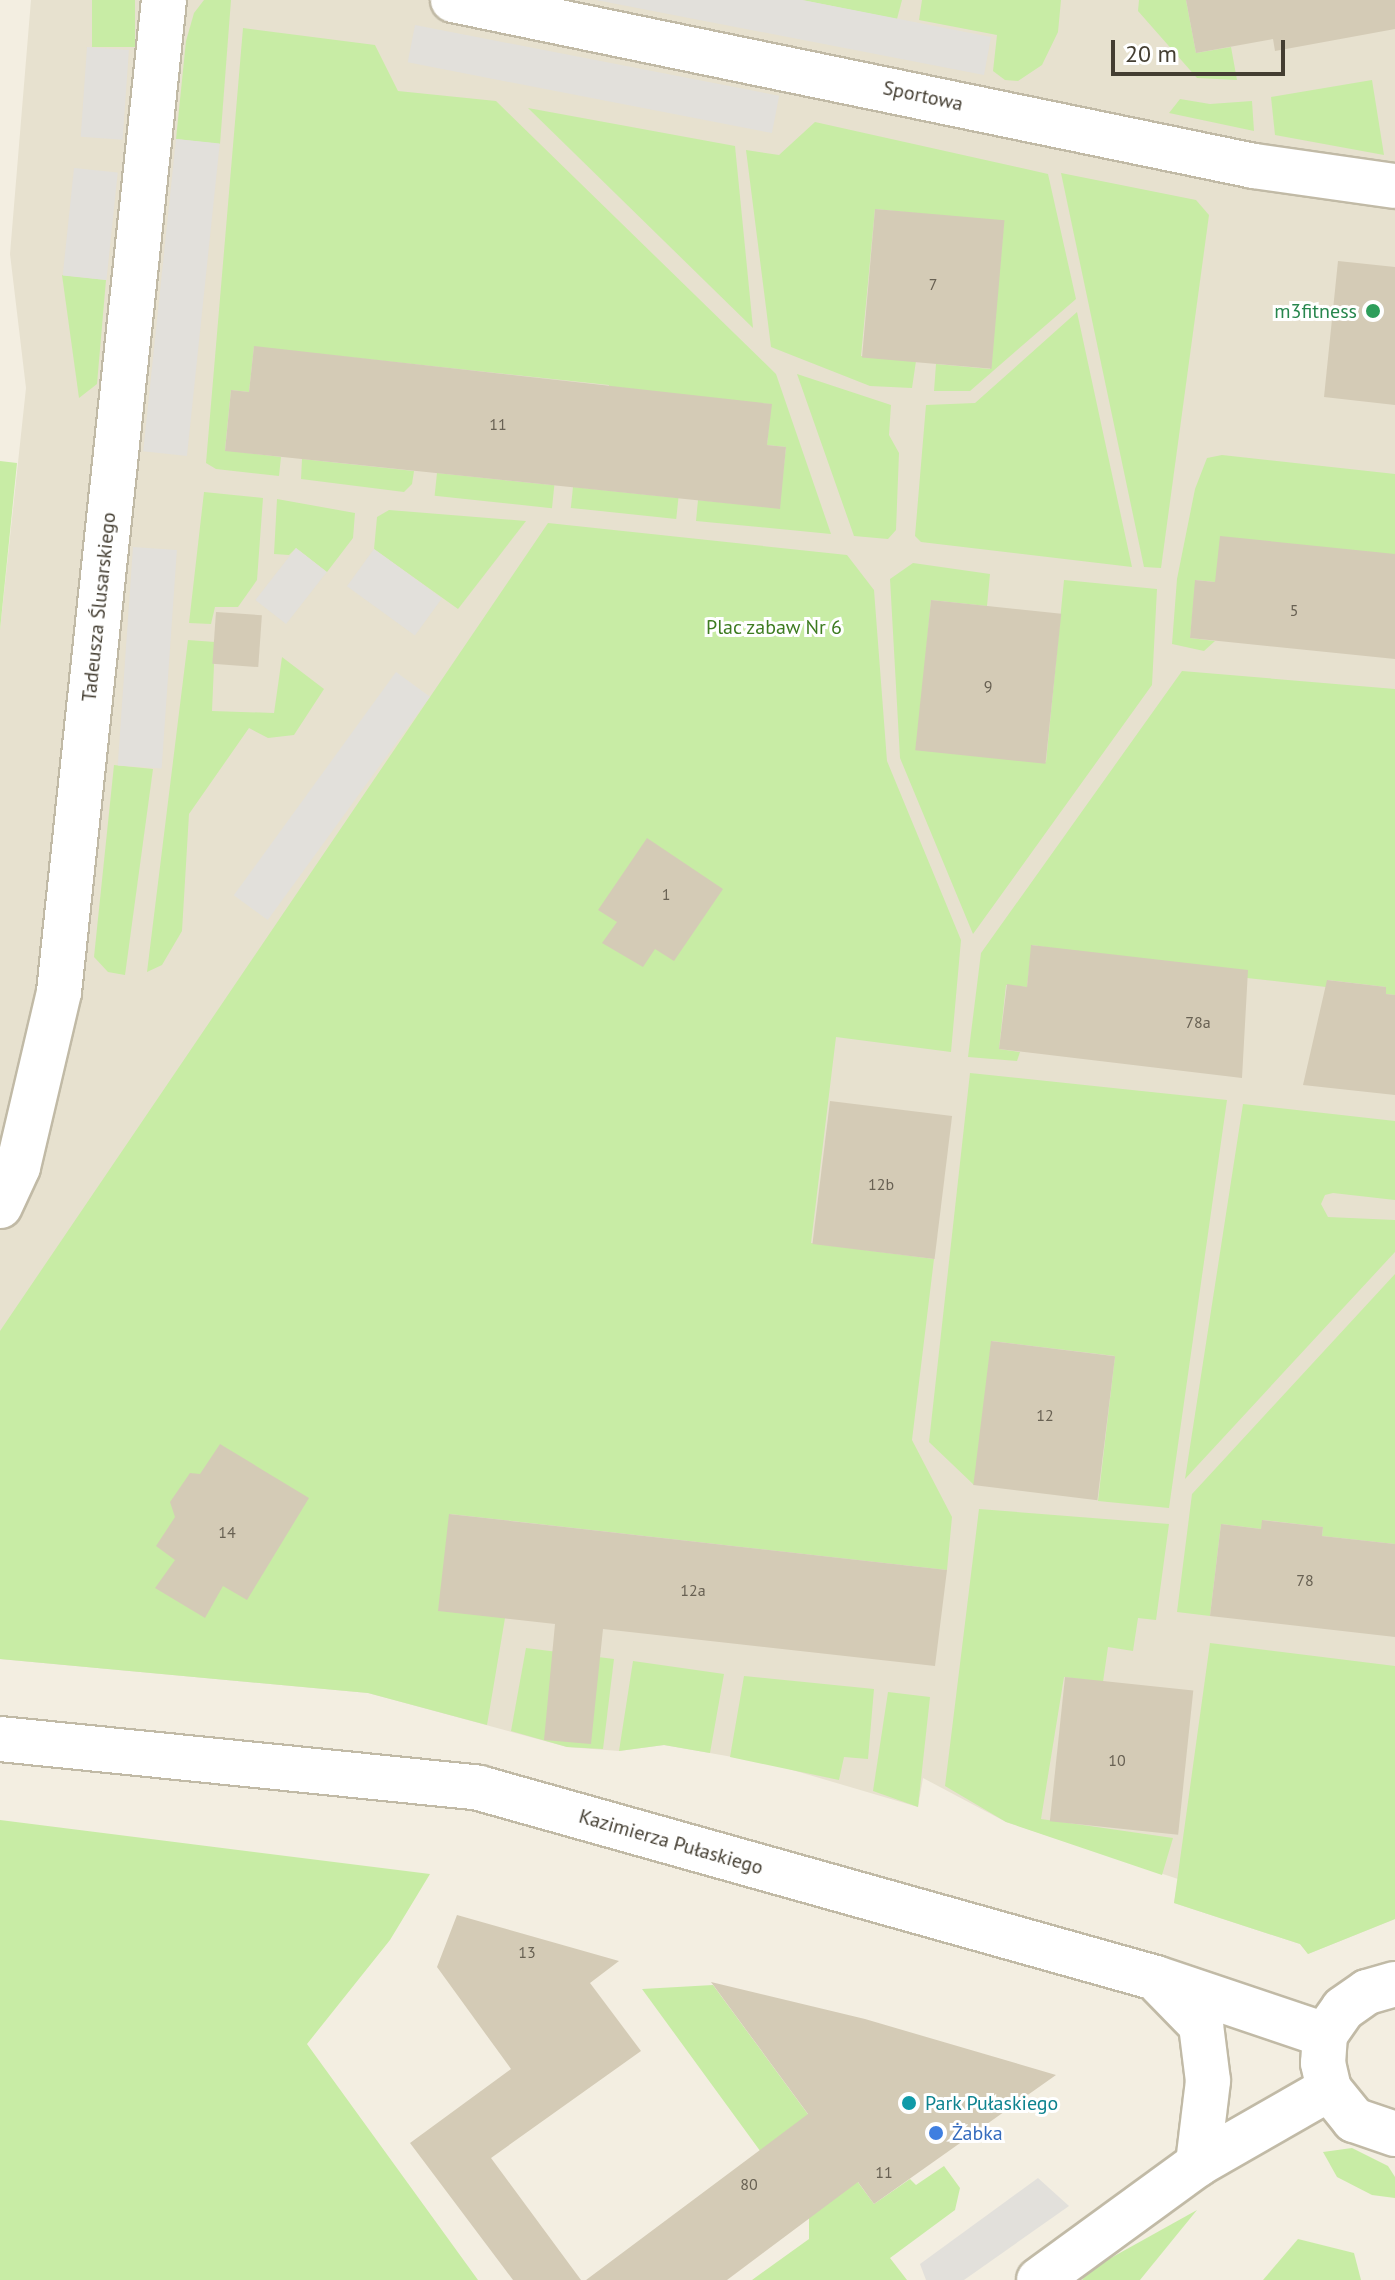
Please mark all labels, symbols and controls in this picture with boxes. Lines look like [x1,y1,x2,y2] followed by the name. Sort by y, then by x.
[1115,24,1289,74] scale bar
[1125,38,1177,69] text: 20 m
[881,76,965,116] street label: Sportowa
[929,274,937,294] house number: 7
[1274,299,1357,323] place label: m3fitness
[1364,302,1382,320] marker: m3fitness
[489,414,507,434] house number: 11
[77,511,121,703] street label: Tadeusza Ślusarskiego
[1290,600,1298,620] house number: 5
[705,615,843,639] park label: Plac zabaw Nr 6
[984,676,992,696] house number: 9
[662,884,670,904] house number: 1
[1185,1012,1211,1032] house number: 78a
[868,1174,894,1194] house number: 12b
[1036,1405,1054,1425] house number: 12
[218,1522,236,1542] house number: 14
[1296,1570,1314,1590] house number: 78
[680,1580,706,1600] house number: 12a
[1108,1750,1126,1770] house number: 10
[576,1804,766,1880] street label: Kazimierza Pułaskiego
[518,1942,536,1962] house number: 13
[925,2091,1059,2115] place label: Park Pułaskiego
[900,2094,918,2112] marker: Park Pułaskiego
[952,2121,1003,2145] place label: Żabka
[927,2124,945,2142] marker: Żabka
[875,2162,893,2182] house number: 11
[740,2174,758,2194] house number: 80

